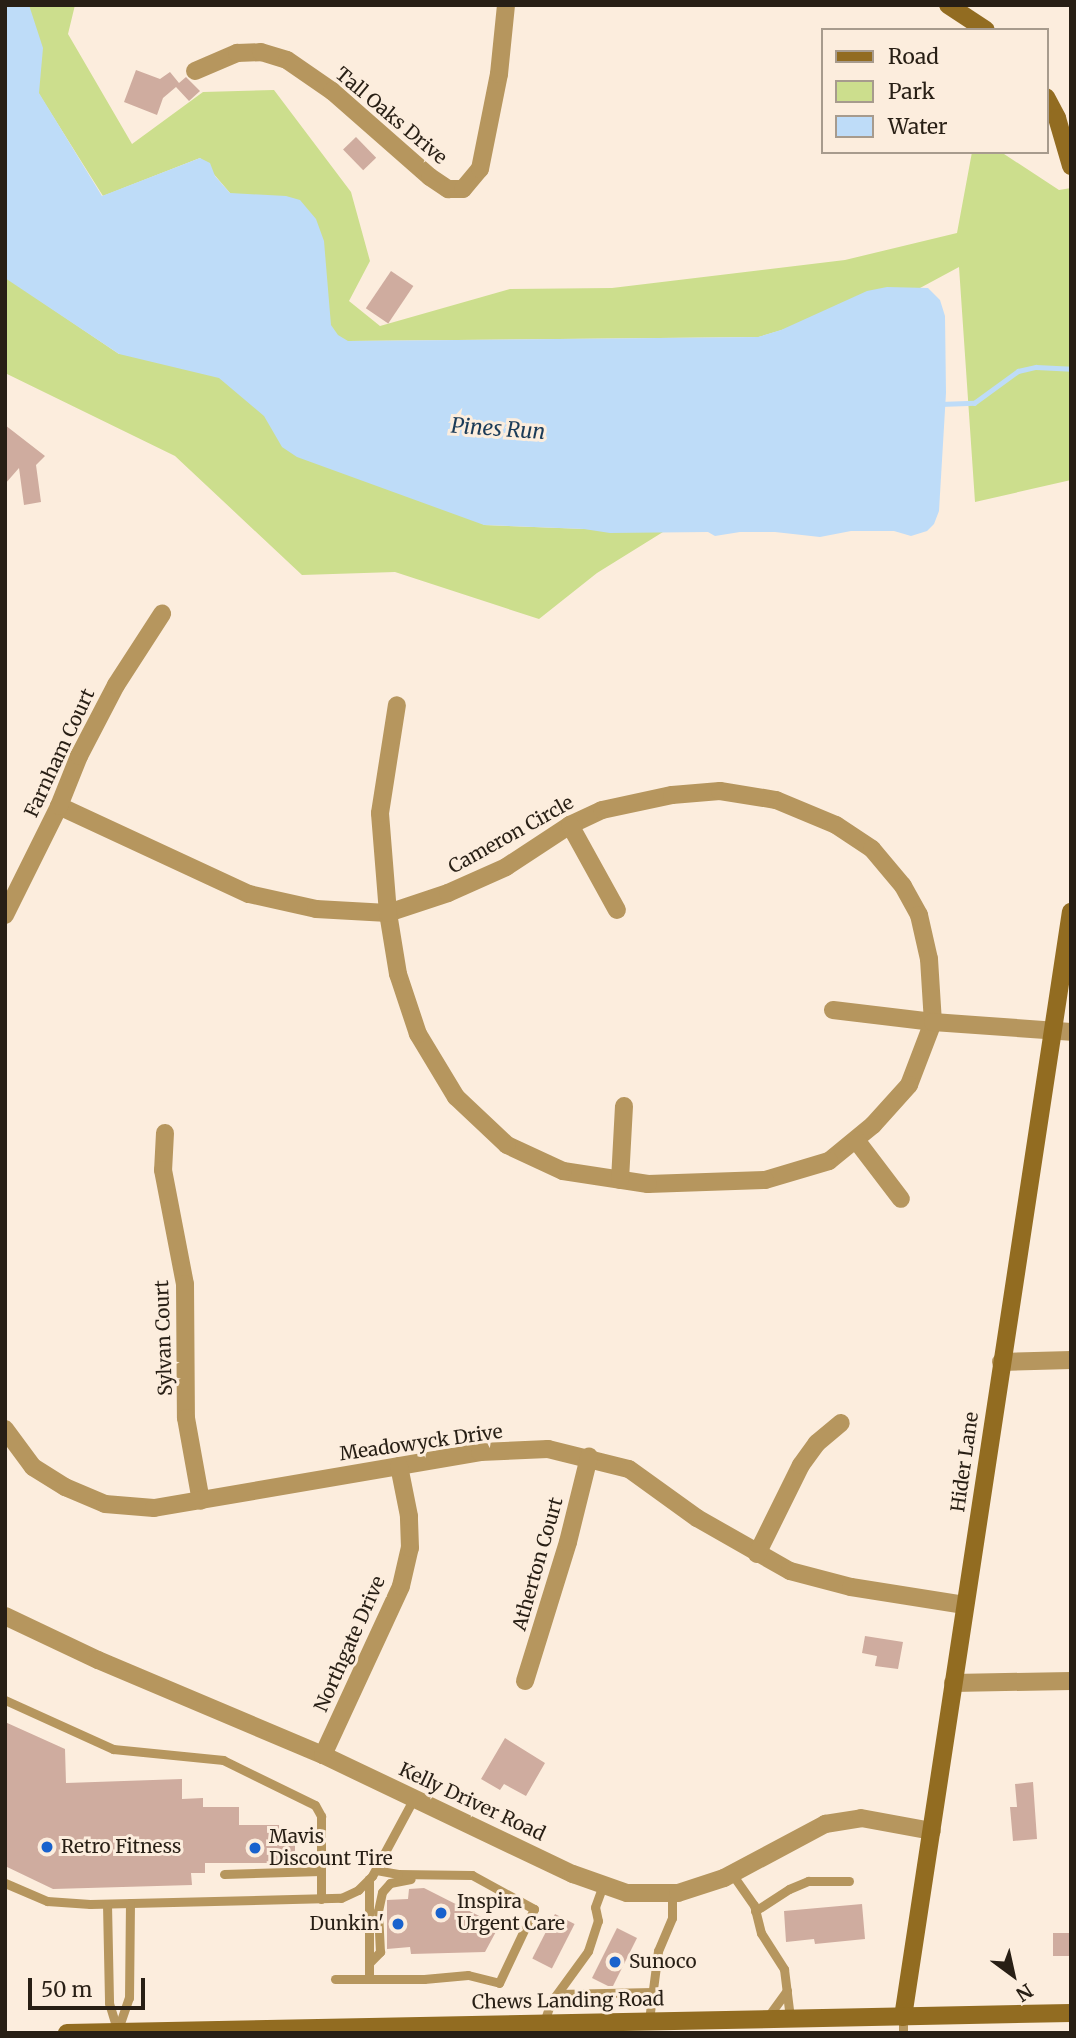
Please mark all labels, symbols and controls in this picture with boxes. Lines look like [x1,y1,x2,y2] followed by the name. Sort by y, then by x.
[820,28,1048,154] legend
[888,43,939,70] text: Road
[331,63,451,169] street label: Tall Oaks Drive
[888,78,935,105] text: Park
[888,113,947,140] text: Water
[450,413,546,445] water label: Pines Run
[20,685,100,821] street label: Farnham Court
[445,791,577,879] street label: Cameron Circle
[151,1280,177,1396] street label: Sylvan Court
[947,1410,983,1514] street label: Hider Lane
[338,1420,504,1466] street label: Meadowyck Drive
[508,1495,568,1633] street label: Atherton Court
[310,1573,390,1715] street label: Northgate Drive
[395,1758,549,1846] street label: Kelly Driver Road
[269,1826,393,1870] place label: Mavis Discount Tire
[61,1836,181,1858] place label: Retro Fitness
[39,1839,55,1855] marker: Retro Fitness
[247,1840,263,1856] marker: Mavis Discount Tire
[457,1891,565,1935] place label: Inspira Urgent Care
[431,1903,451,1923] marker: Inspira Urgent Care
[309,1913,384,1935] place label: Dunkin'
[390,1916,406,1932] marker: Dunkin'
[978,1940,1048,2010] north arrow
[629,1951,697,1973] place label: Sunoco
[607,1954,623,1970] marker: Sunoco
[32,1965,149,2009] scale bar
[41,1976,92,2003] text: 50 m
[1012,1978,1037,2007] text: N
[472,1988,664,2014] street label: Chews Landing Road

